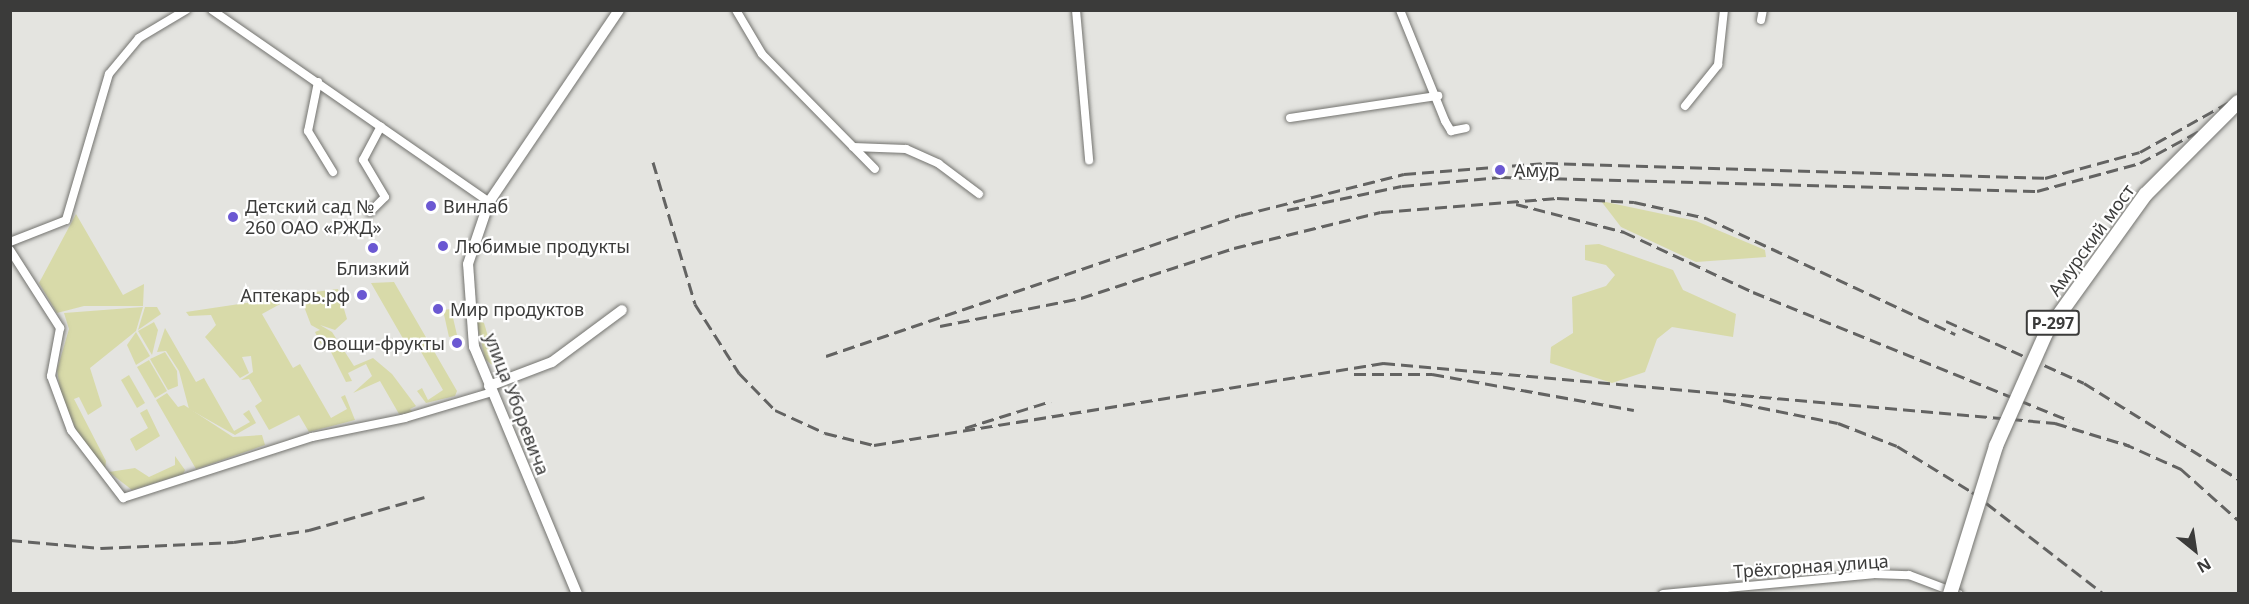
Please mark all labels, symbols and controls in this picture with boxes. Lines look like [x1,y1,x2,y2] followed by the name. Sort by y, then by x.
[1514,159,1559,181] place label: Амур
[1491,161,1509,179] marker: Амур
[2043,180,2139,300] street label: Амурский мост
[443,195,508,217] place label: Винлаб
[245,196,382,238] place label: Детский сад № 260 ОАО «РЖД»
[424,199,438,213] marker: Винлаб
[226,210,240,224] marker: Детский сад № 260 ОАО «РЖД»
[455,235,630,257] place label: Любимые продукты
[436,239,450,253] marker: Любимые продукты
[366,241,380,255] marker: Близкий
[336,257,410,279] place label: Близкий
[241,284,350,306] place label: Аптекарь.рф
[355,288,369,302] marker: Аптекарь.рф
[450,298,584,320] place label: Мир продуктов
[431,302,445,316] marker: Мир продуктов
[2024,310,2082,336] road number: Р-297
[480,330,554,478] street label: улица Уборевича
[313,332,445,354] place label: Овощи-фрукты
[450,336,464,350] marker: Овощи-фрукты
[2165,520,2225,580] north arrow
[1733,550,1889,582] street label: Трёхгорная улица
[2193,553,2215,578] text: N

